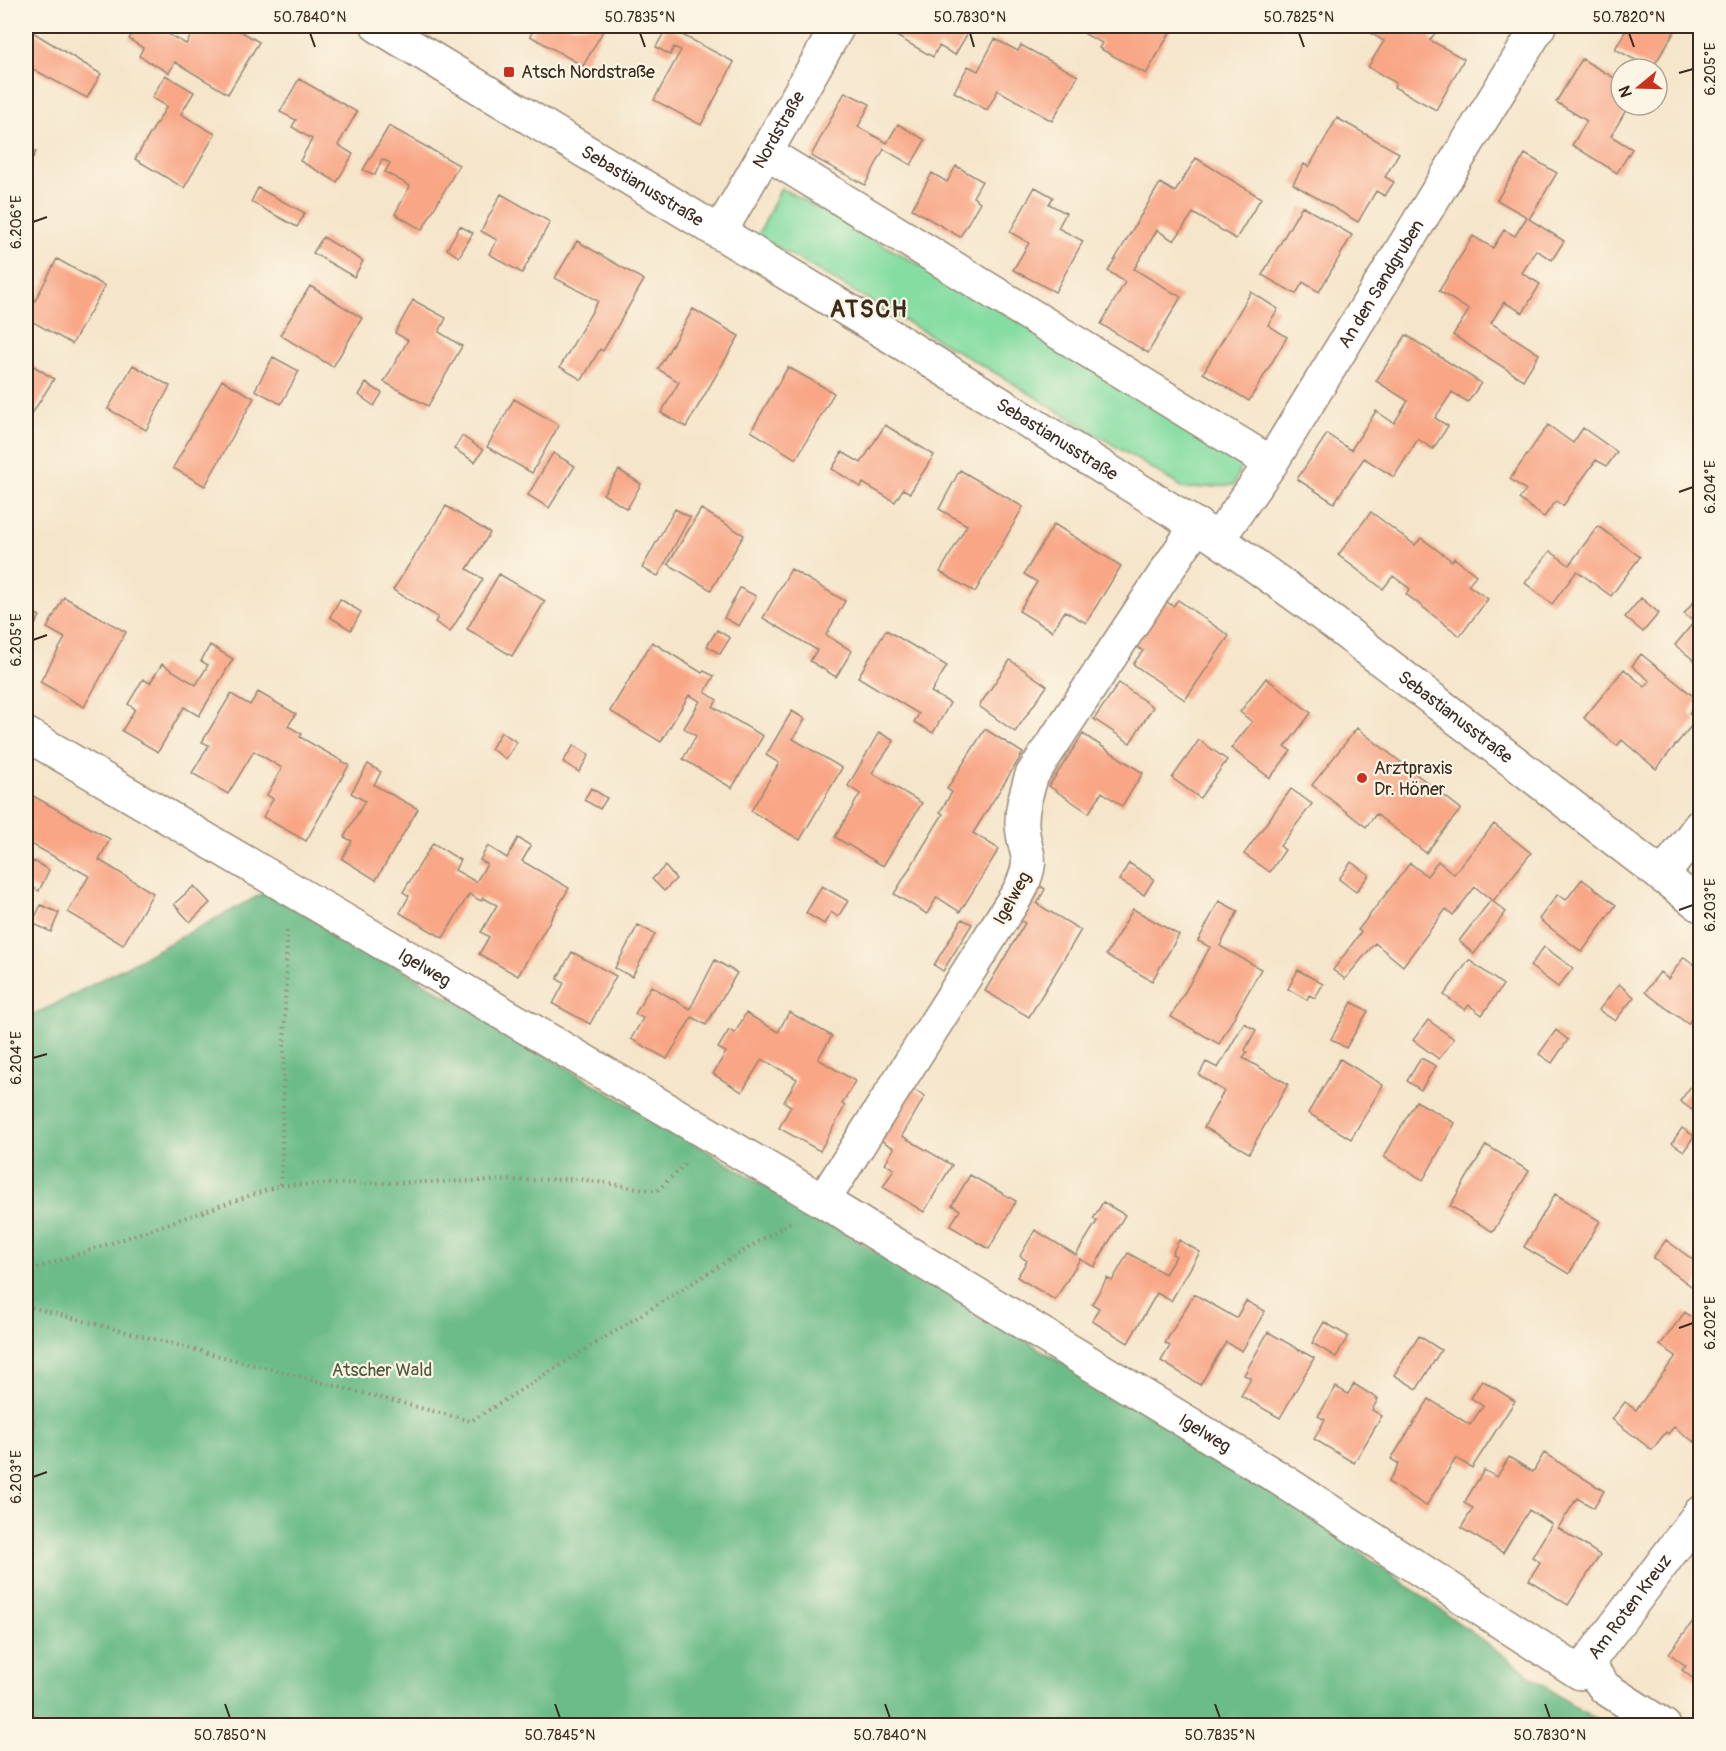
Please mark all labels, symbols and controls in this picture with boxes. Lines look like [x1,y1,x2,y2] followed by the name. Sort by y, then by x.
[274,8,346,27] text: 50.7840°N
[605,8,675,27] text: 50.7835°N
[934,8,1006,27] text: 50.7830°N
[1264,8,1334,27] text: 50.7825°N
[1593,8,1665,27] text: 50.7820°N
[1701,42,1720,96] text: 6.205°E
[1609,57,1669,117] north arrow
[521,61,655,84] place label: Atsch Nordstraße
[502,65,516,79] marker: Atsch Nordstraße
[1614,83,1637,100] text: N
[748,87,810,173] street label: Nordstraße
[577,140,708,232] street label: Sebastianusstraße
[7,195,26,249] text: 6.206°E
[1333,215,1430,353] street label: An den Sandgruben
[830,295,908,324] district label: ATSCH
[992,393,1122,486] street label: Sebastianusstraße
[1701,460,1720,514] text: 6.204°E
[7,613,26,667] text: 6.205°E
[1393,666,1517,769] street label: Sebastianusstraße
[1374,757,1452,801] place label: Arztpraxis Dr. Höner
[1355,771,1369,785] marker: Arztpraxis Dr. Höner
[988,868,1036,929] street label: Igelweg
[1701,878,1720,932] text: 6.203°E
[394,944,455,992] street label: Igelweg
[7,1031,26,1085] text: 6.204°E
[1701,1296,1720,1350] text: 6.202°E
[332,1359,432,1382] park label: Atscher Wald
[1174,1409,1235,1458] street label: Igelweg
[7,1450,26,1504] text: 6.203°E
[1583,1550,1677,1664] street label: Am Roten Kreuz
[194,1726,266,1745] text: 50.7850°N
[525,1726,595,1745] text: 50.7845°N
[854,1726,926,1745] text: 50.7840°N
[1185,1726,1255,1745] text: 50.7835°N
[1514,1726,1586,1745] text: 50.7830°N

